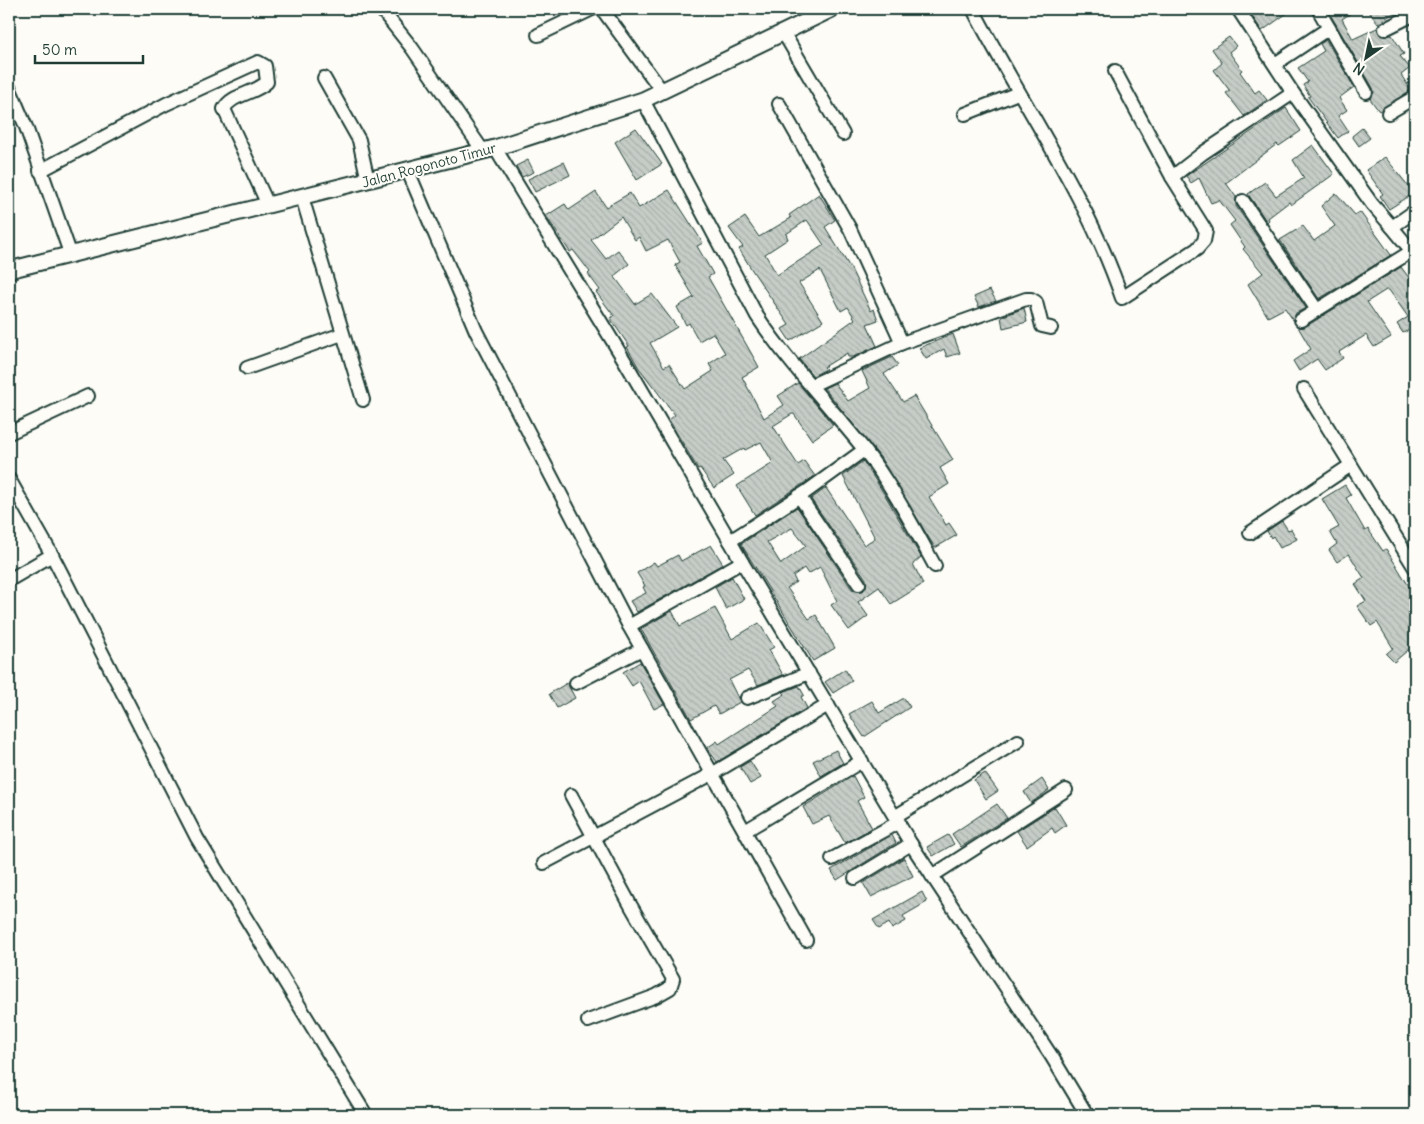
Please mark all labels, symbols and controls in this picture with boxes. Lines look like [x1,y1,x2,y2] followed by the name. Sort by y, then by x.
[35,32,142,64] scale bar
[1342,32,1392,82] north arrow
[42,40,77,59] text: 50 m
[1350,59,1368,79] text: N
[360,138,498,192] street label: Jalan Rogonoto Timur

